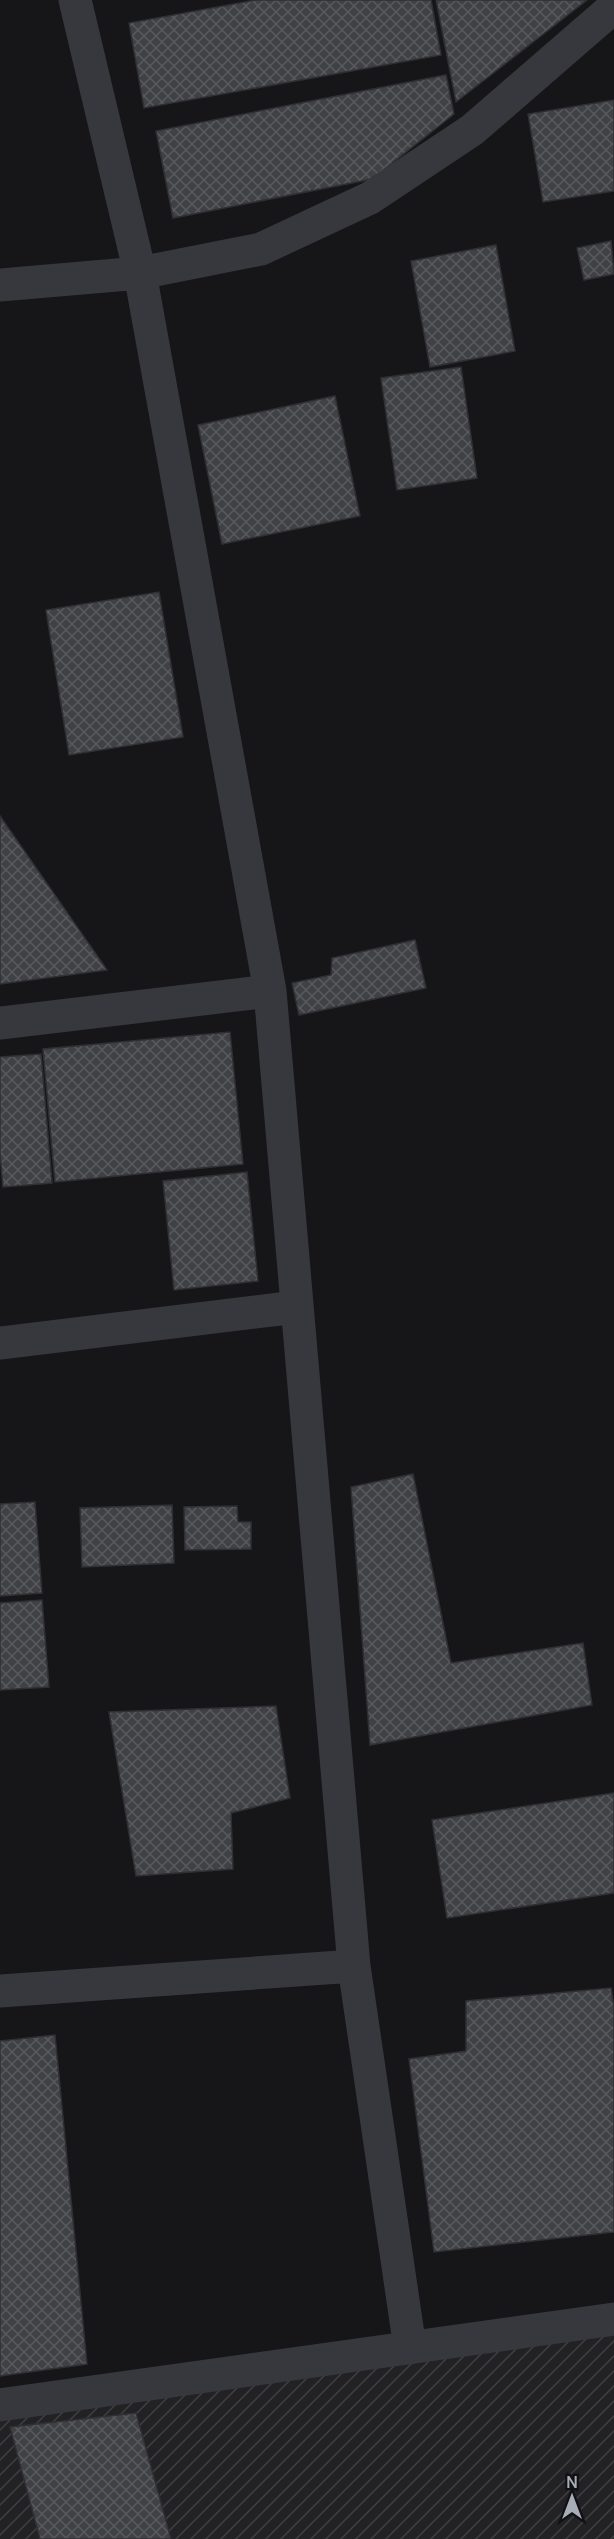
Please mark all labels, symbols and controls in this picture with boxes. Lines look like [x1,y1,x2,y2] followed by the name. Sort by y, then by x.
[542,2467,602,2527] north arrow
[566,2471,578,2493] text: N

